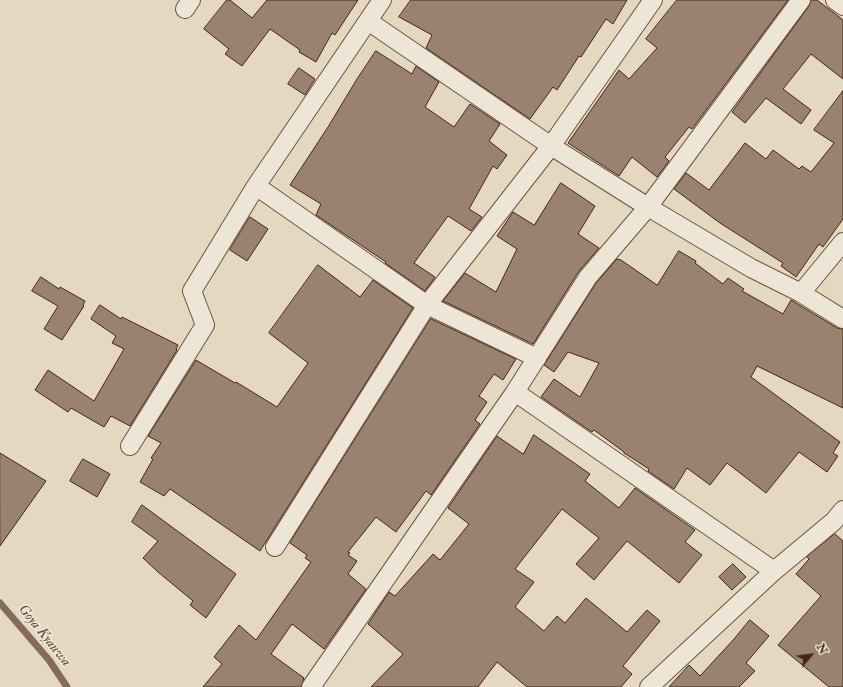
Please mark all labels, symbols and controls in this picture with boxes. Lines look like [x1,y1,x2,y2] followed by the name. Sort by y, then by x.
[14,602,74,670] water label: Goya Kyauwa
[791,635,831,675] north arrow
[814,641,830,656] text: N

